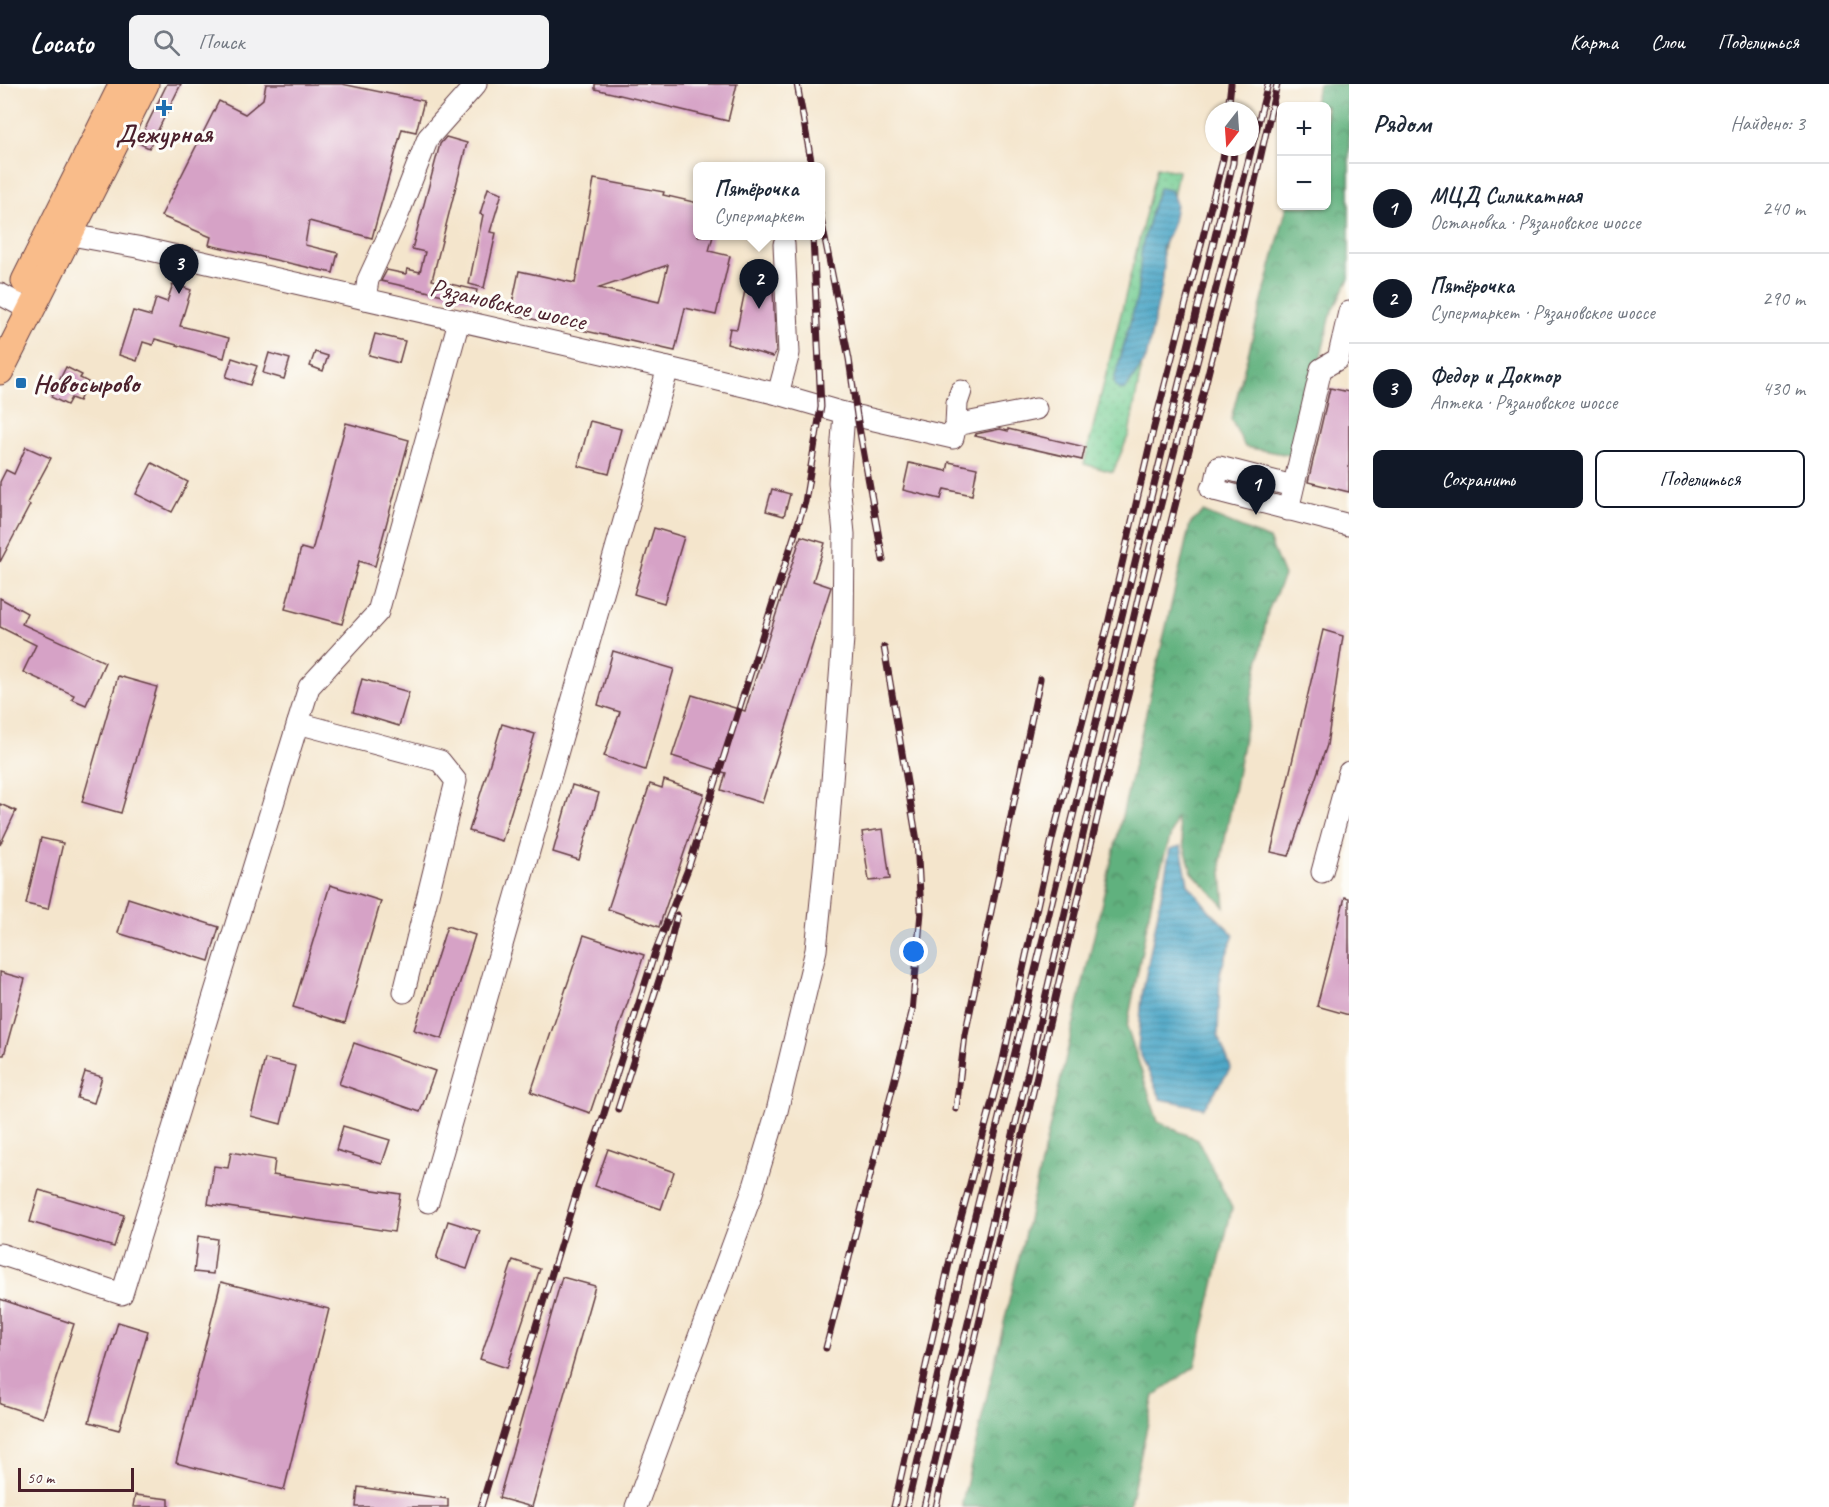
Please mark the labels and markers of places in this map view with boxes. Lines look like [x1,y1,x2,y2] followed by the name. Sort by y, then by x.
[157,101,171,115] marker: Дежурная
[116,117,214,150] place label: Дежурная
[160,244,198,294] pin: 3
[740,260,778,309] pin: 2
[33,367,142,400] place label: Новосырово
[14,376,28,390] marker: Новосырово
[1236,466,1276,515] pin: 1

